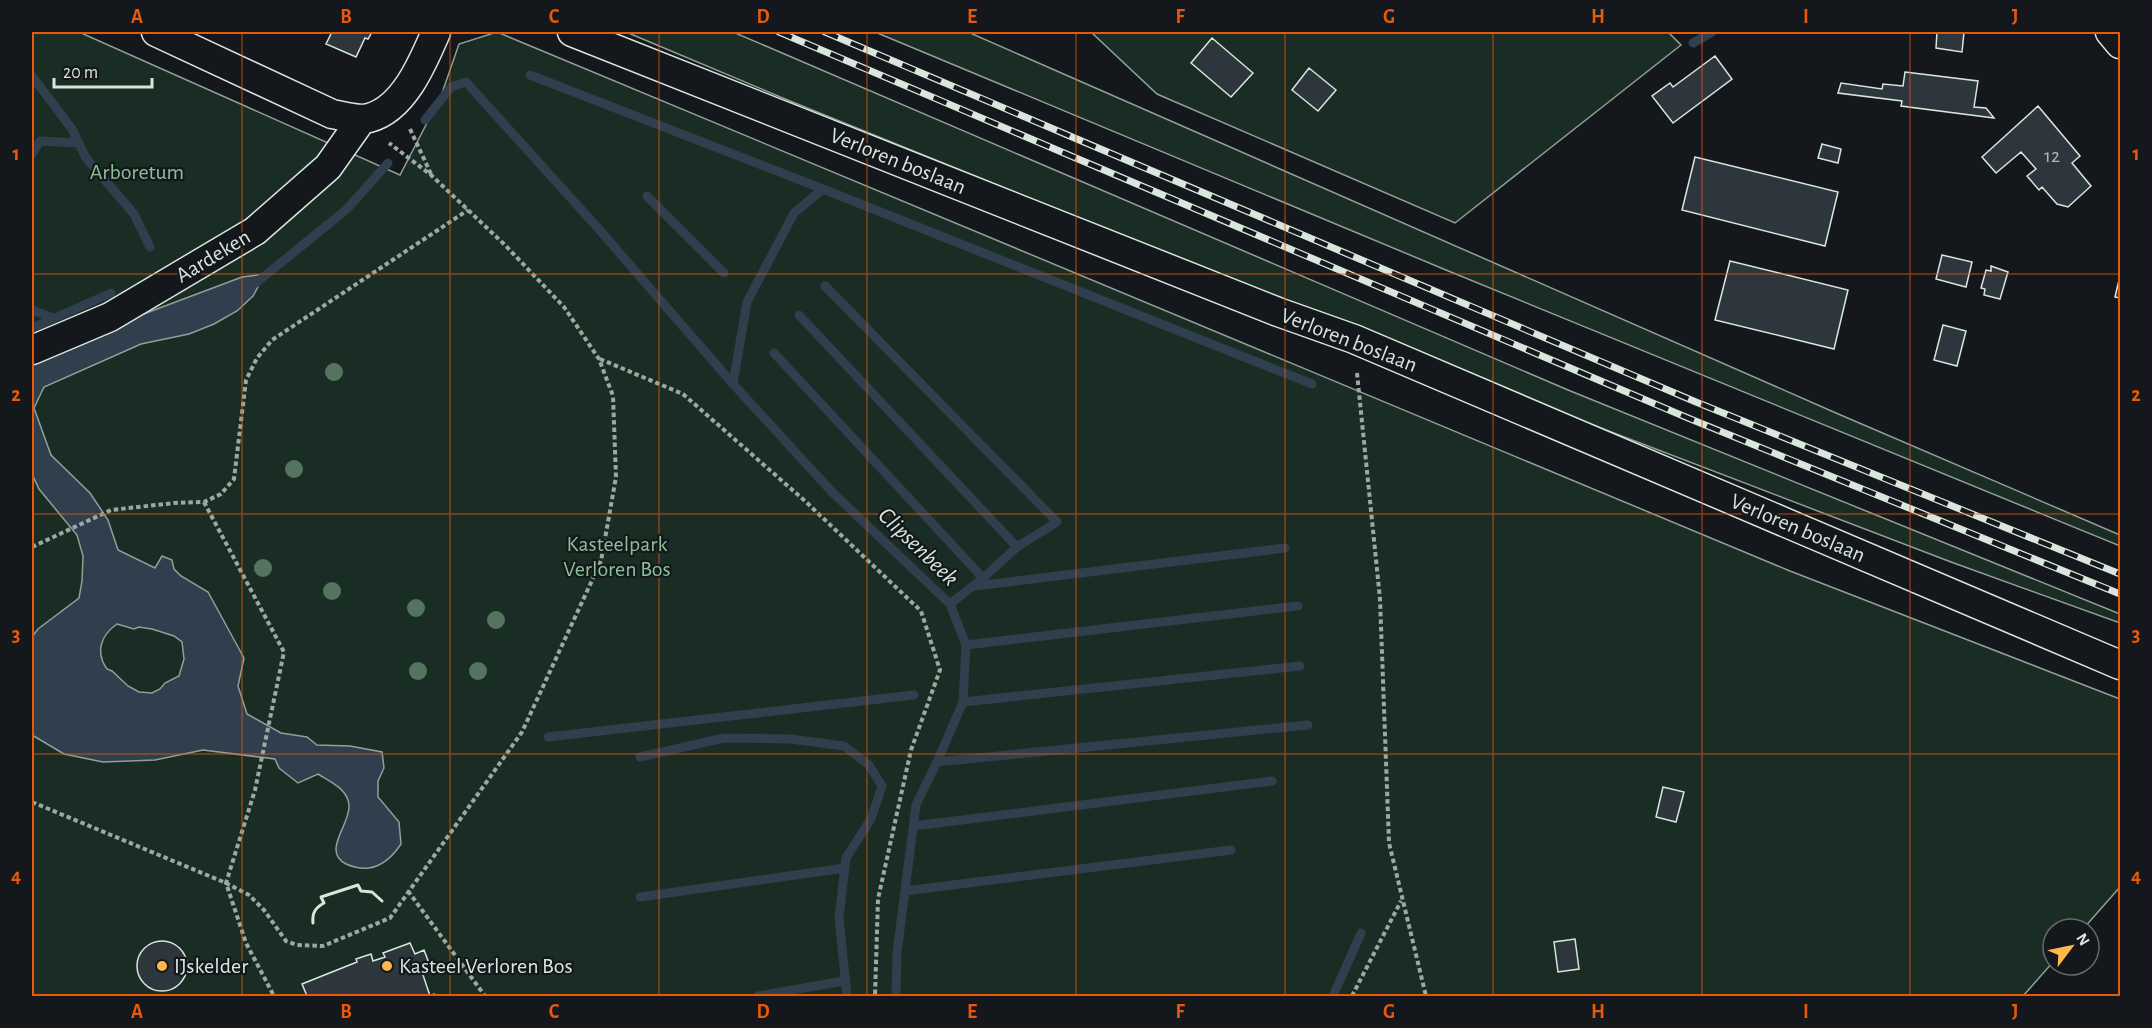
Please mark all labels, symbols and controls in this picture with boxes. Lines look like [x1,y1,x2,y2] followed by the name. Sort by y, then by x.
[131,7,143,27] text: A
[340,7,352,27] text: B
[549,7,560,27] text: C
[756,7,770,27] text: D
[967,7,977,27] text: E
[1175,7,1185,27] text: F
[1383,7,1395,27] text: G
[1591,7,1605,27] text: H
[1803,7,1809,27] text: I
[2012,7,2018,27] text: J
[54,51,152,89] scale bar
[63,64,98,82] text: 20 m
[827,124,969,198] street label: Verloren boslaan
[12,144,20,164] text: 1
[2132,144,2140,164] text: 1
[2044,146,2060,166] house number: 12
[90,161,184,183] park label: Arboretum
[172,225,254,287] street label: Aardeken
[1278,304,1420,376] street label: Verloren boslaan
[11,385,21,405] text: 2
[2131,385,2141,405] text: 2
[1727,490,1869,566] street label: Verloren boslaan
[873,503,963,591] water label: Clipsenbeek
[563,533,671,580] park label: Kasteelpark Verloren Bos
[12,625,20,645] text: 3
[2132,625,2140,645] text: 3
[11,866,21,886] text: 4
[2131,866,2141,886] text: 4
[2041,917,2101,977] north arrow
[2073,931,2093,949] text: N
[174,955,248,977] place label: IJskelder
[399,955,573,977] place label: Kasteel Verloren Bos
[155,959,169,973] marker: IJskelder
[380,959,394,973] marker: Kasteel Verloren Bos
[131,1002,143,1022] text: A
[340,1002,352,1022] text: B
[549,1002,560,1022] text: C
[756,1002,770,1022] text: D
[967,1002,977,1022] text: E
[1175,1002,1185,1022] text: F
[1383,1002,1395,1022] text: G
[1591,1002,1605,1022] text: H
[1803,1002,1809,1022] text: I
[2012,1002,2018,1022] text: J

